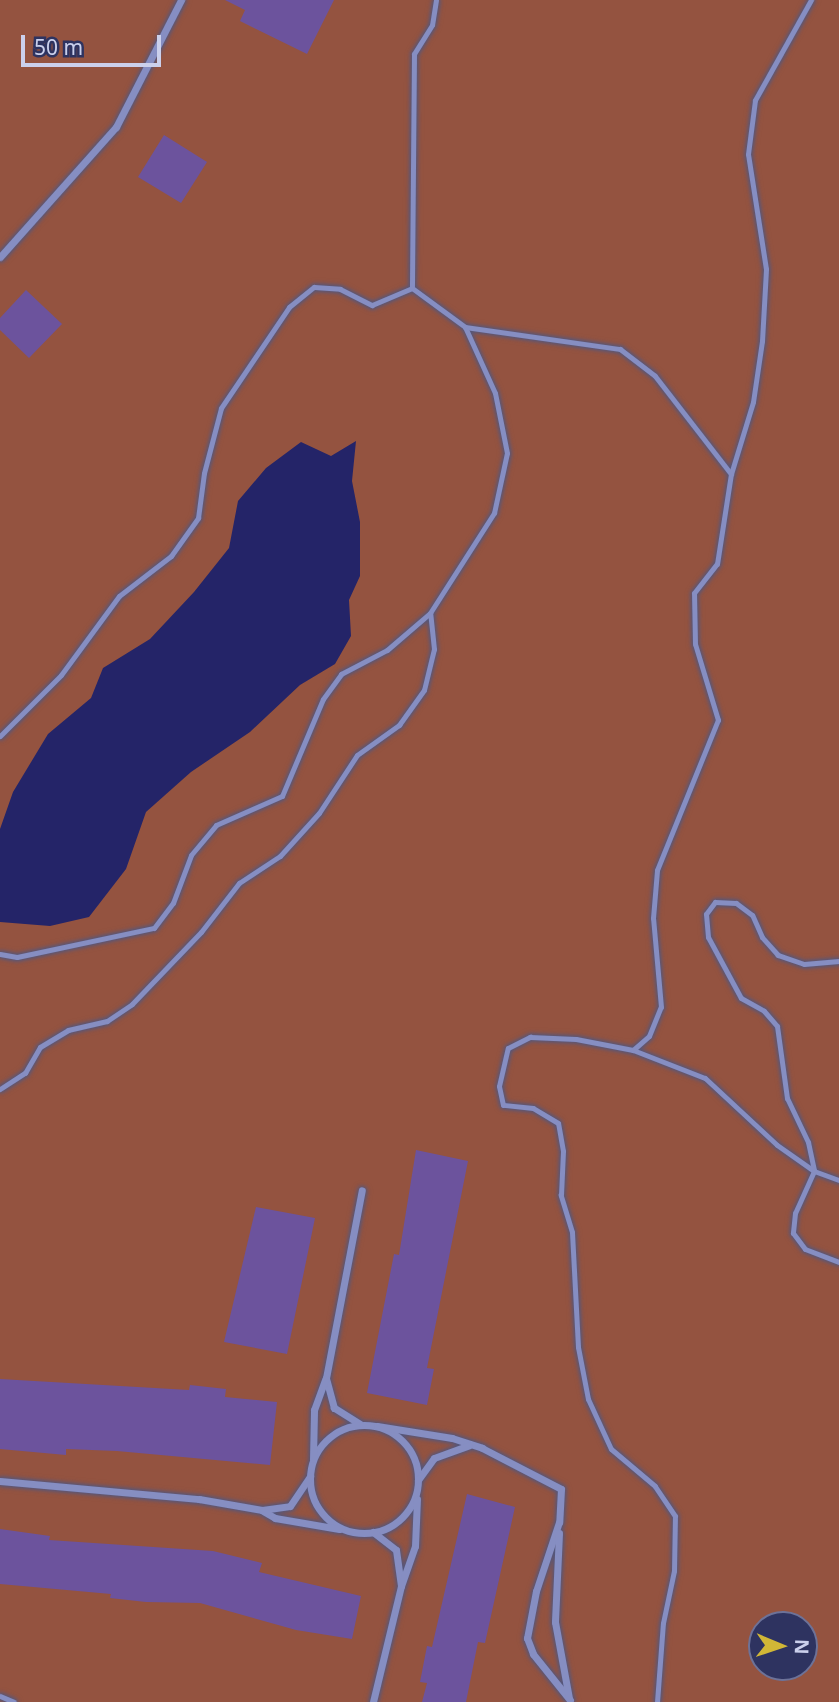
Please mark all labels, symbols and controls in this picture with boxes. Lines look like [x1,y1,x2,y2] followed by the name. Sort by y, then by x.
[24,21,164,65] scale bar
[34,33,83,61] text: 50 m
[748,1611,818,1681] north arrow
[789,1638,815,1655] text: N

